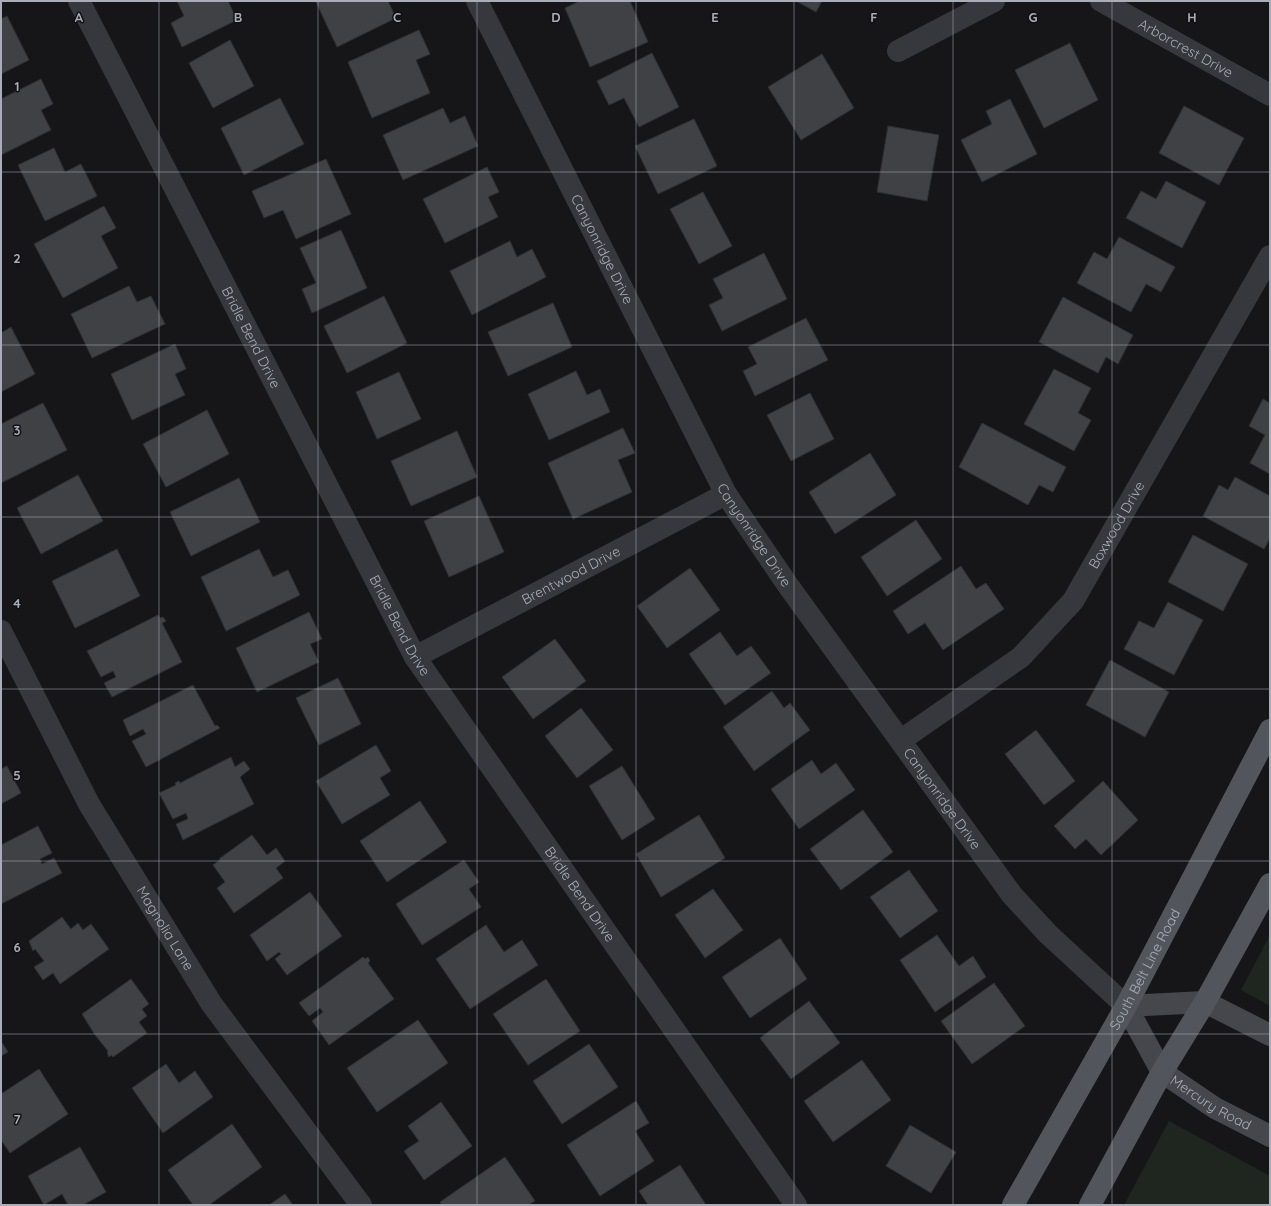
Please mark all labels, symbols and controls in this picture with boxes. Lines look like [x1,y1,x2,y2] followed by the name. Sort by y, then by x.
[75,9,84,25] text: A
[234,9,242,25] text: B
[393,9,401,25] text: C
[551,9,561,25] text: D
[711,9,719,25] text: E
[870,9,878,25] text: F
[1028,9,1038,25] text: G
[1187,9,1197,25] text: H
[1135,15,1236,82] street label: Arborcrest Drive
[14,78,20,94] text: 1
[567,191,638,307] street label: Canyonridge Drive
[13,250,21,266] text: 2
[218,283,285,391] street label: Bridle Bend Drive
[14,422,21,438] text: 3
[1084,478,1149,572] street label: Boxwood Drive
[713,480,795,590] street label: Canyonridge Drive
[518,542,623,609] street label: Brentwood Drive
[365,572,434,679] street label: Bridle Bend Drive
[13,595,21,611] text: 4
[900,744,985,853] street label: Canyonridge Drive
[13,767,21,783] text: 5
[541,843,619,945] street label: Bridle Bend Drive
[133,883,198,974] street label: Magnolia Lane
[1105,906,1184,1033] street label: South Belt Line Road
[13,939,21,955] text: 6
[1167,1071,1254,1134] street label: Mercury Road
[13,1111,21,1127] text: 7

